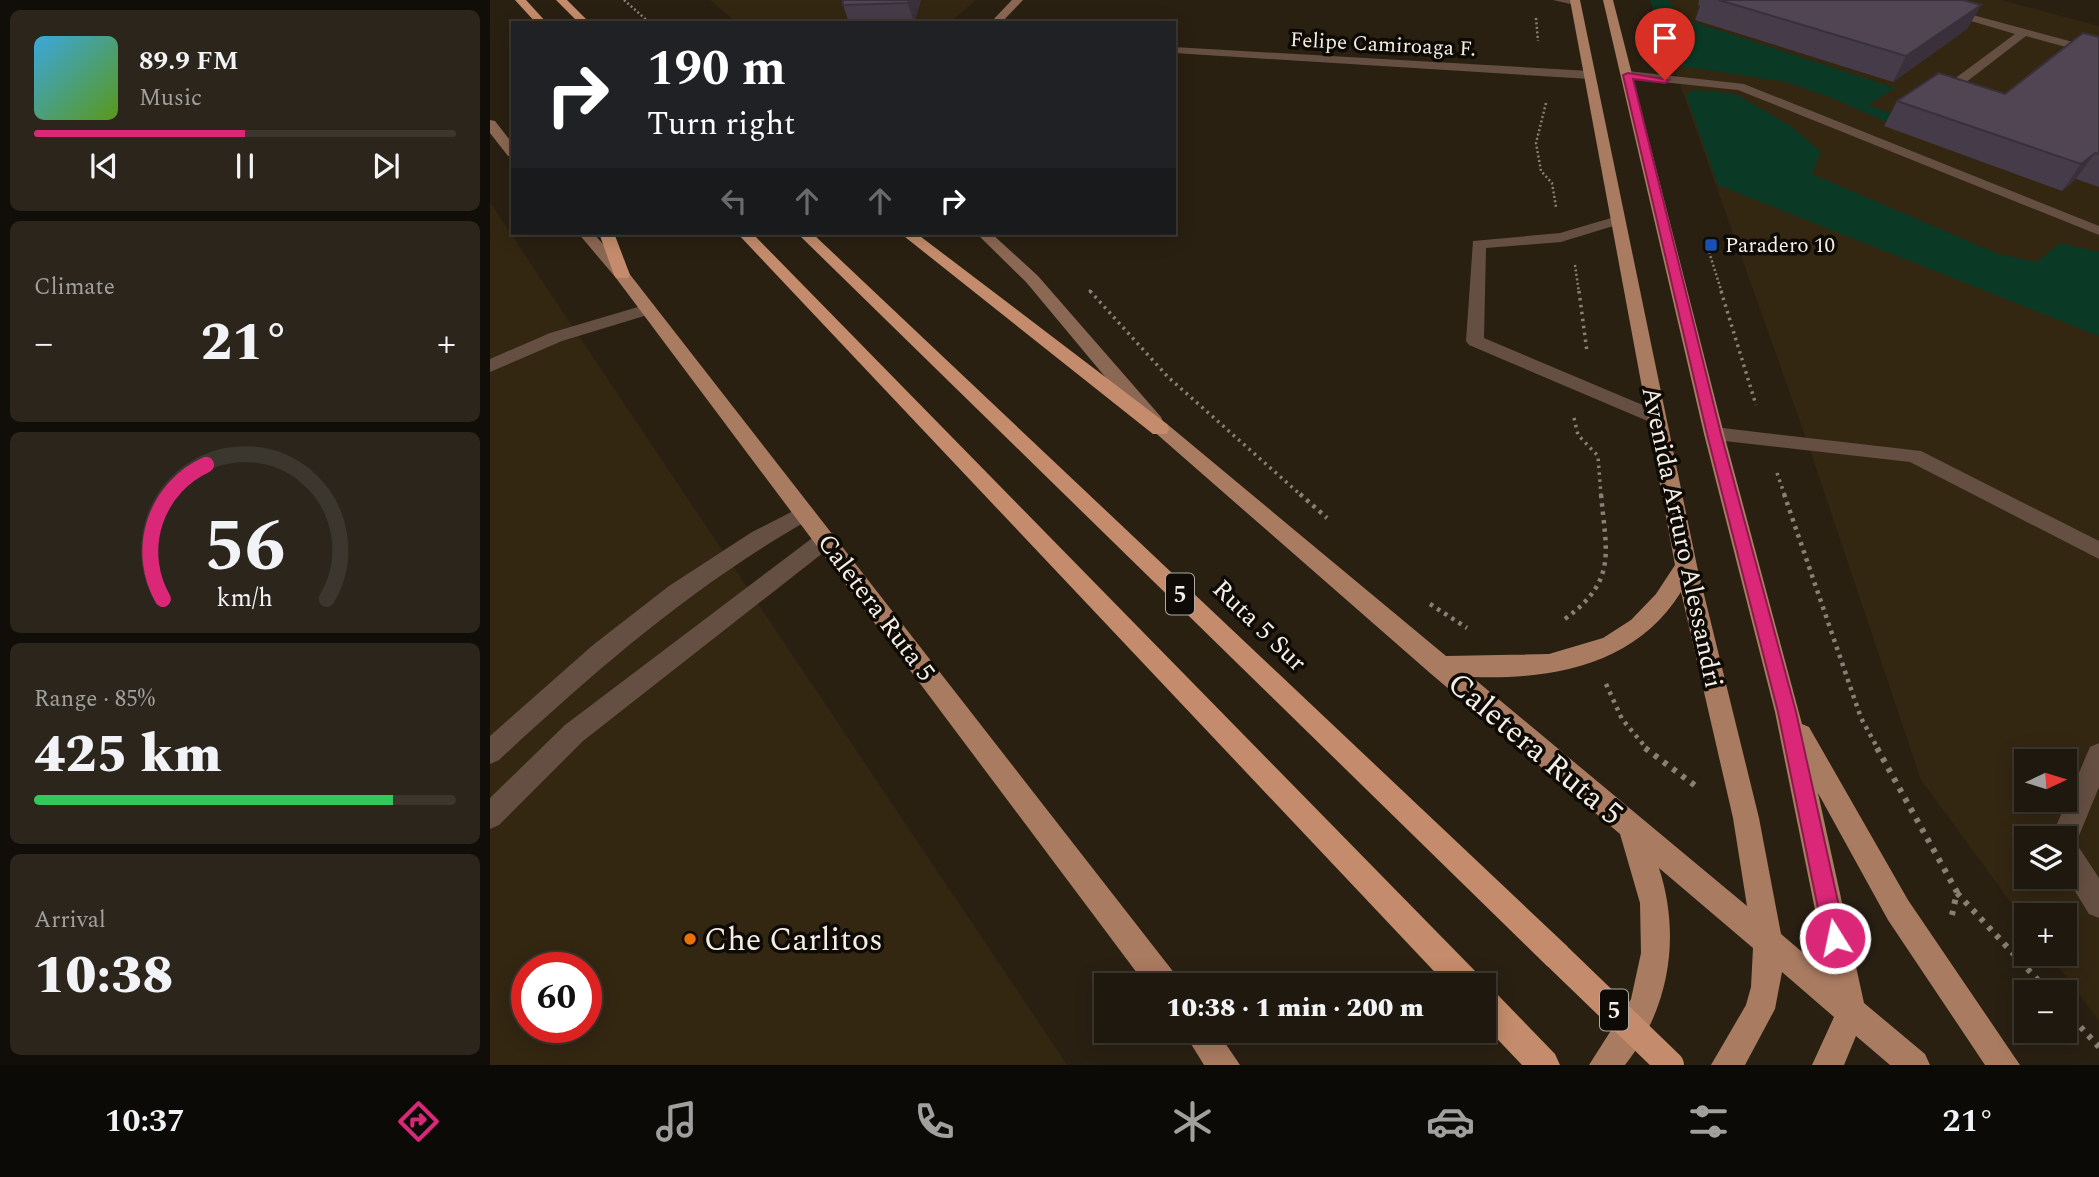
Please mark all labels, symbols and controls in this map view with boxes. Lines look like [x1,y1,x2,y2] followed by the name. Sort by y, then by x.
[1635,8,1695,80] pin
[1646,19,1684,57] icon: arrive
[1289,24,1477,66] street label: Felipe Camiroaga F.
[647,32,786,107] text: 190 m
[139,41,239,81] text: 89.9 FM
[532,49,623,140] icon: right
[139,81,202,116] text: Music
[647,100,795,149] text: Turn right
[85,147,123,185] icon: previous
[226,147,264,185] icon: pause
[367,147,405,185] icon: next
[715,182,753,220] icon: left
[788,182,826,220] icon: ahead
[861,182,899,220] icon: ahead
[934,182,972,220] icon: right
[1725,230,1835,262] place label: Paradero 10
[1703,237,1719,253] marker: Paradero 10
[34,270,115,305] text: Climate
[201,304,289,383] text: 21°
[34,315,53,373] text: −
[437,315,456,373] text: +
[1631,383,1734,692] street label: Avenida Arturo Alessandri
[204,492,286,603] text: 56
[807,525,945,690] street label: Caletera Ruta 5
[1203,570,1316,681] street label: Ruta 5 Sur
[1166,574,1194,614] road number: 5
[217,579,273,617] text: km/h
[1436,661,1634,838] street label: Caletera Ruta 5
[34,682,155,717] text: Range · 85%
[34,716,222,795] text: 425 km
[2014,749,2077,812] north arrow
[2014,749,2077,1043] map controls
[2014,826,2077,889] button: layers
[1798,901,1872,975] position arrow
[34,903,106,938] text: Arrival
[2014,903,2077,966] button: +
[704,916,883,965] place label: Che Carlitos
[682,931,698,947] marker: Che Carlitos
[34,937,173,1016] text: 10:38
[511,952,602,1043] speed limit sign: 60
[2014,980,2077,1043] button: −
[1166,988,1424,1028] text: 10:38 · 1 min · 200 m
[1600,990,1628,1030] road number: 5
[105,1097,185,1146] text: 10:37
[394,1097,443,1146] icon: directions
[652,1097,701,1146] icon: music
[910,1097,959,1146] icon: phone
[1168,1097,1217,1146] icon: climate
[1426,1097,1475,1146] icon: car
[1684,1097,1733,1146] icon: filters
[1942,1097,1994,1146] text: 21°

